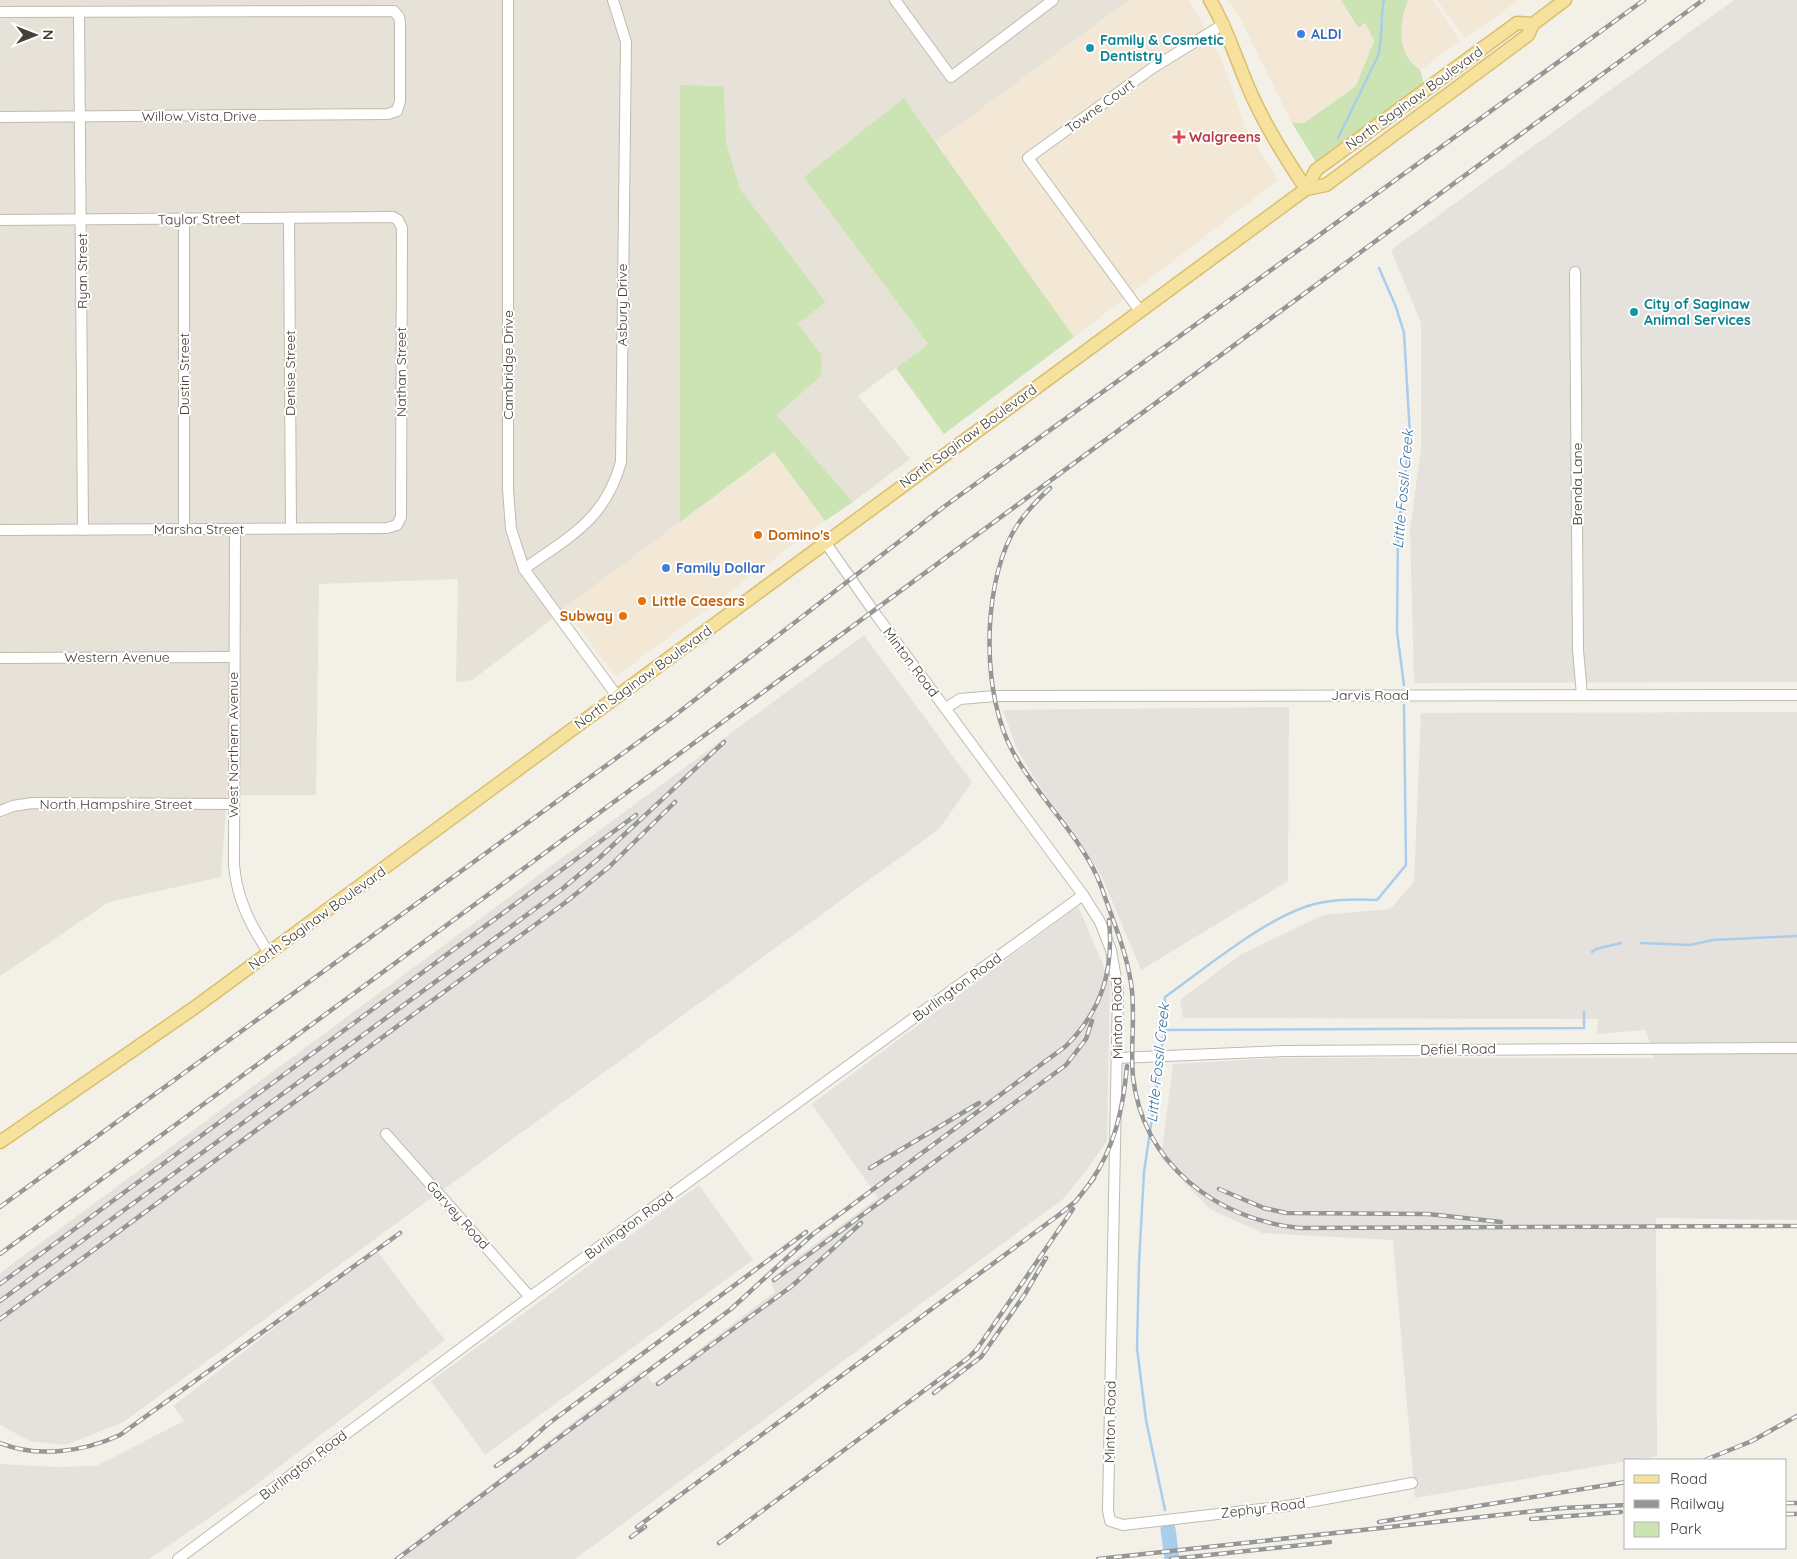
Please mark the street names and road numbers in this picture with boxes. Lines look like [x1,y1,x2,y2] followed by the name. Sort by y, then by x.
[1342,42,1486,154] street label: North Saginaw Boulevard
[1062,75,1138,137] street label: Towne Court
[141,107,257,125] street label: Willow Vista Drive
[158,209,241,229] street label: Taylor Street
[73,233,91,309] street label: Ryan Street
[613,263,631,346] street label: Asbury Drive
[499,310,517,420] street label: Cambridge Drive
[392,327,410,417] street label: Nathan Street
[281,330,299,416] street label: Denise Street
[175,332,193,415] street label: Dustin Street
[896,380,1040,492] street label: North Saginaw Boulevard
[1568,442,1586,525] street label: Brenda Lane
[154,520,245,538] street label: Marsha Street
[571,621,715,733] street label: North Saginaw Boulevard
[879,624,943,700] street label: Minton Road
[64,648,170,666] street label: Western Avenue
[224,672,242,818] street label: West Northern Avenue
[1331,686,1409,704] street label: Jarvis Road
[40,795,193,813] street label: North Hampshire Street
[245,862,389,974] street label: North Saginaw Boulevard
[909,949,1005,1025] street label: Burlington Road
[1107,977,1127,1059] street label: Minton Road
[1420,1039,1496,1059] street label: Defiel Road
[422,1177,494,1253] street label: Garvey Road
[581,1187,677,1263] street label: Burlington Road
[1100,1381,1120,1463] street label: Minton Road
[256,1426,350,1504] street label: Burlington Road
[1220,1494,1306,1522] street label: Zephyr Road

